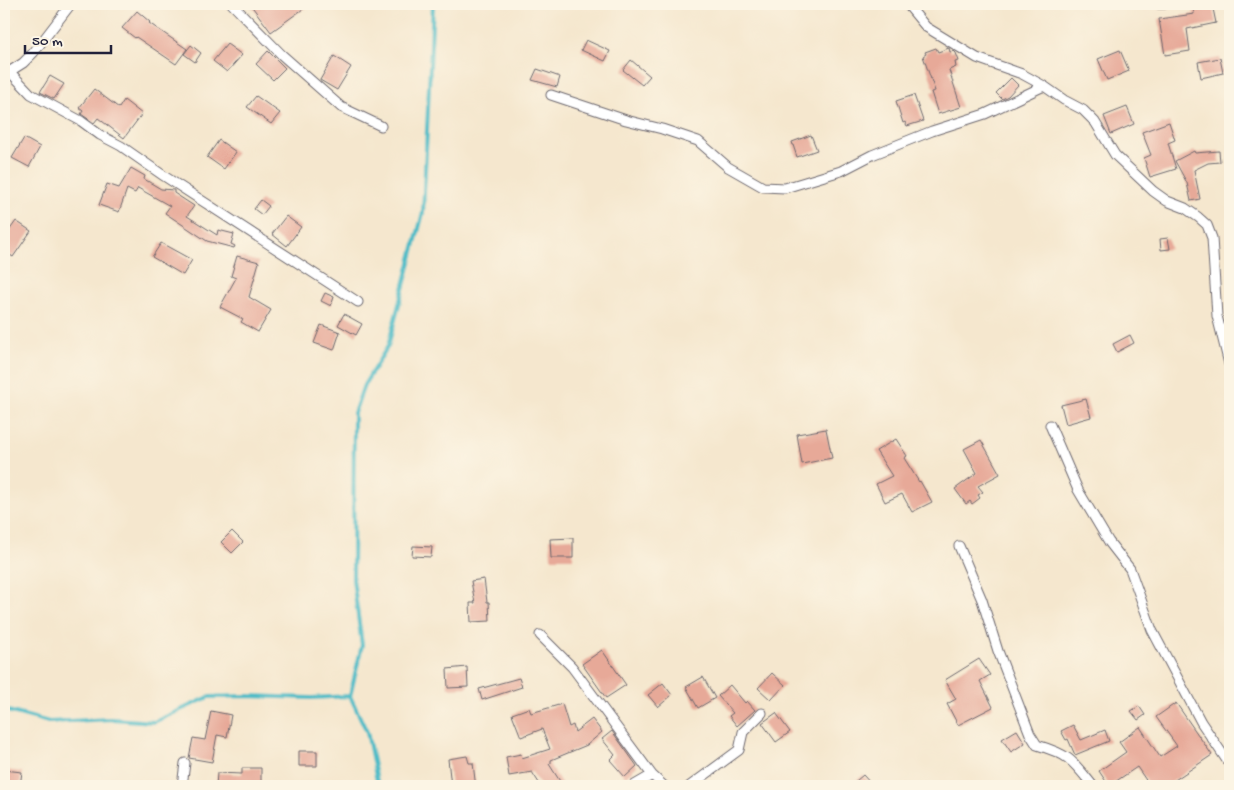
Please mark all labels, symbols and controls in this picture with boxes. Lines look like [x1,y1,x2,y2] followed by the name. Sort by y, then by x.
[25,22,111,54] scale bar
[32,33,63,51] text: 50 m

